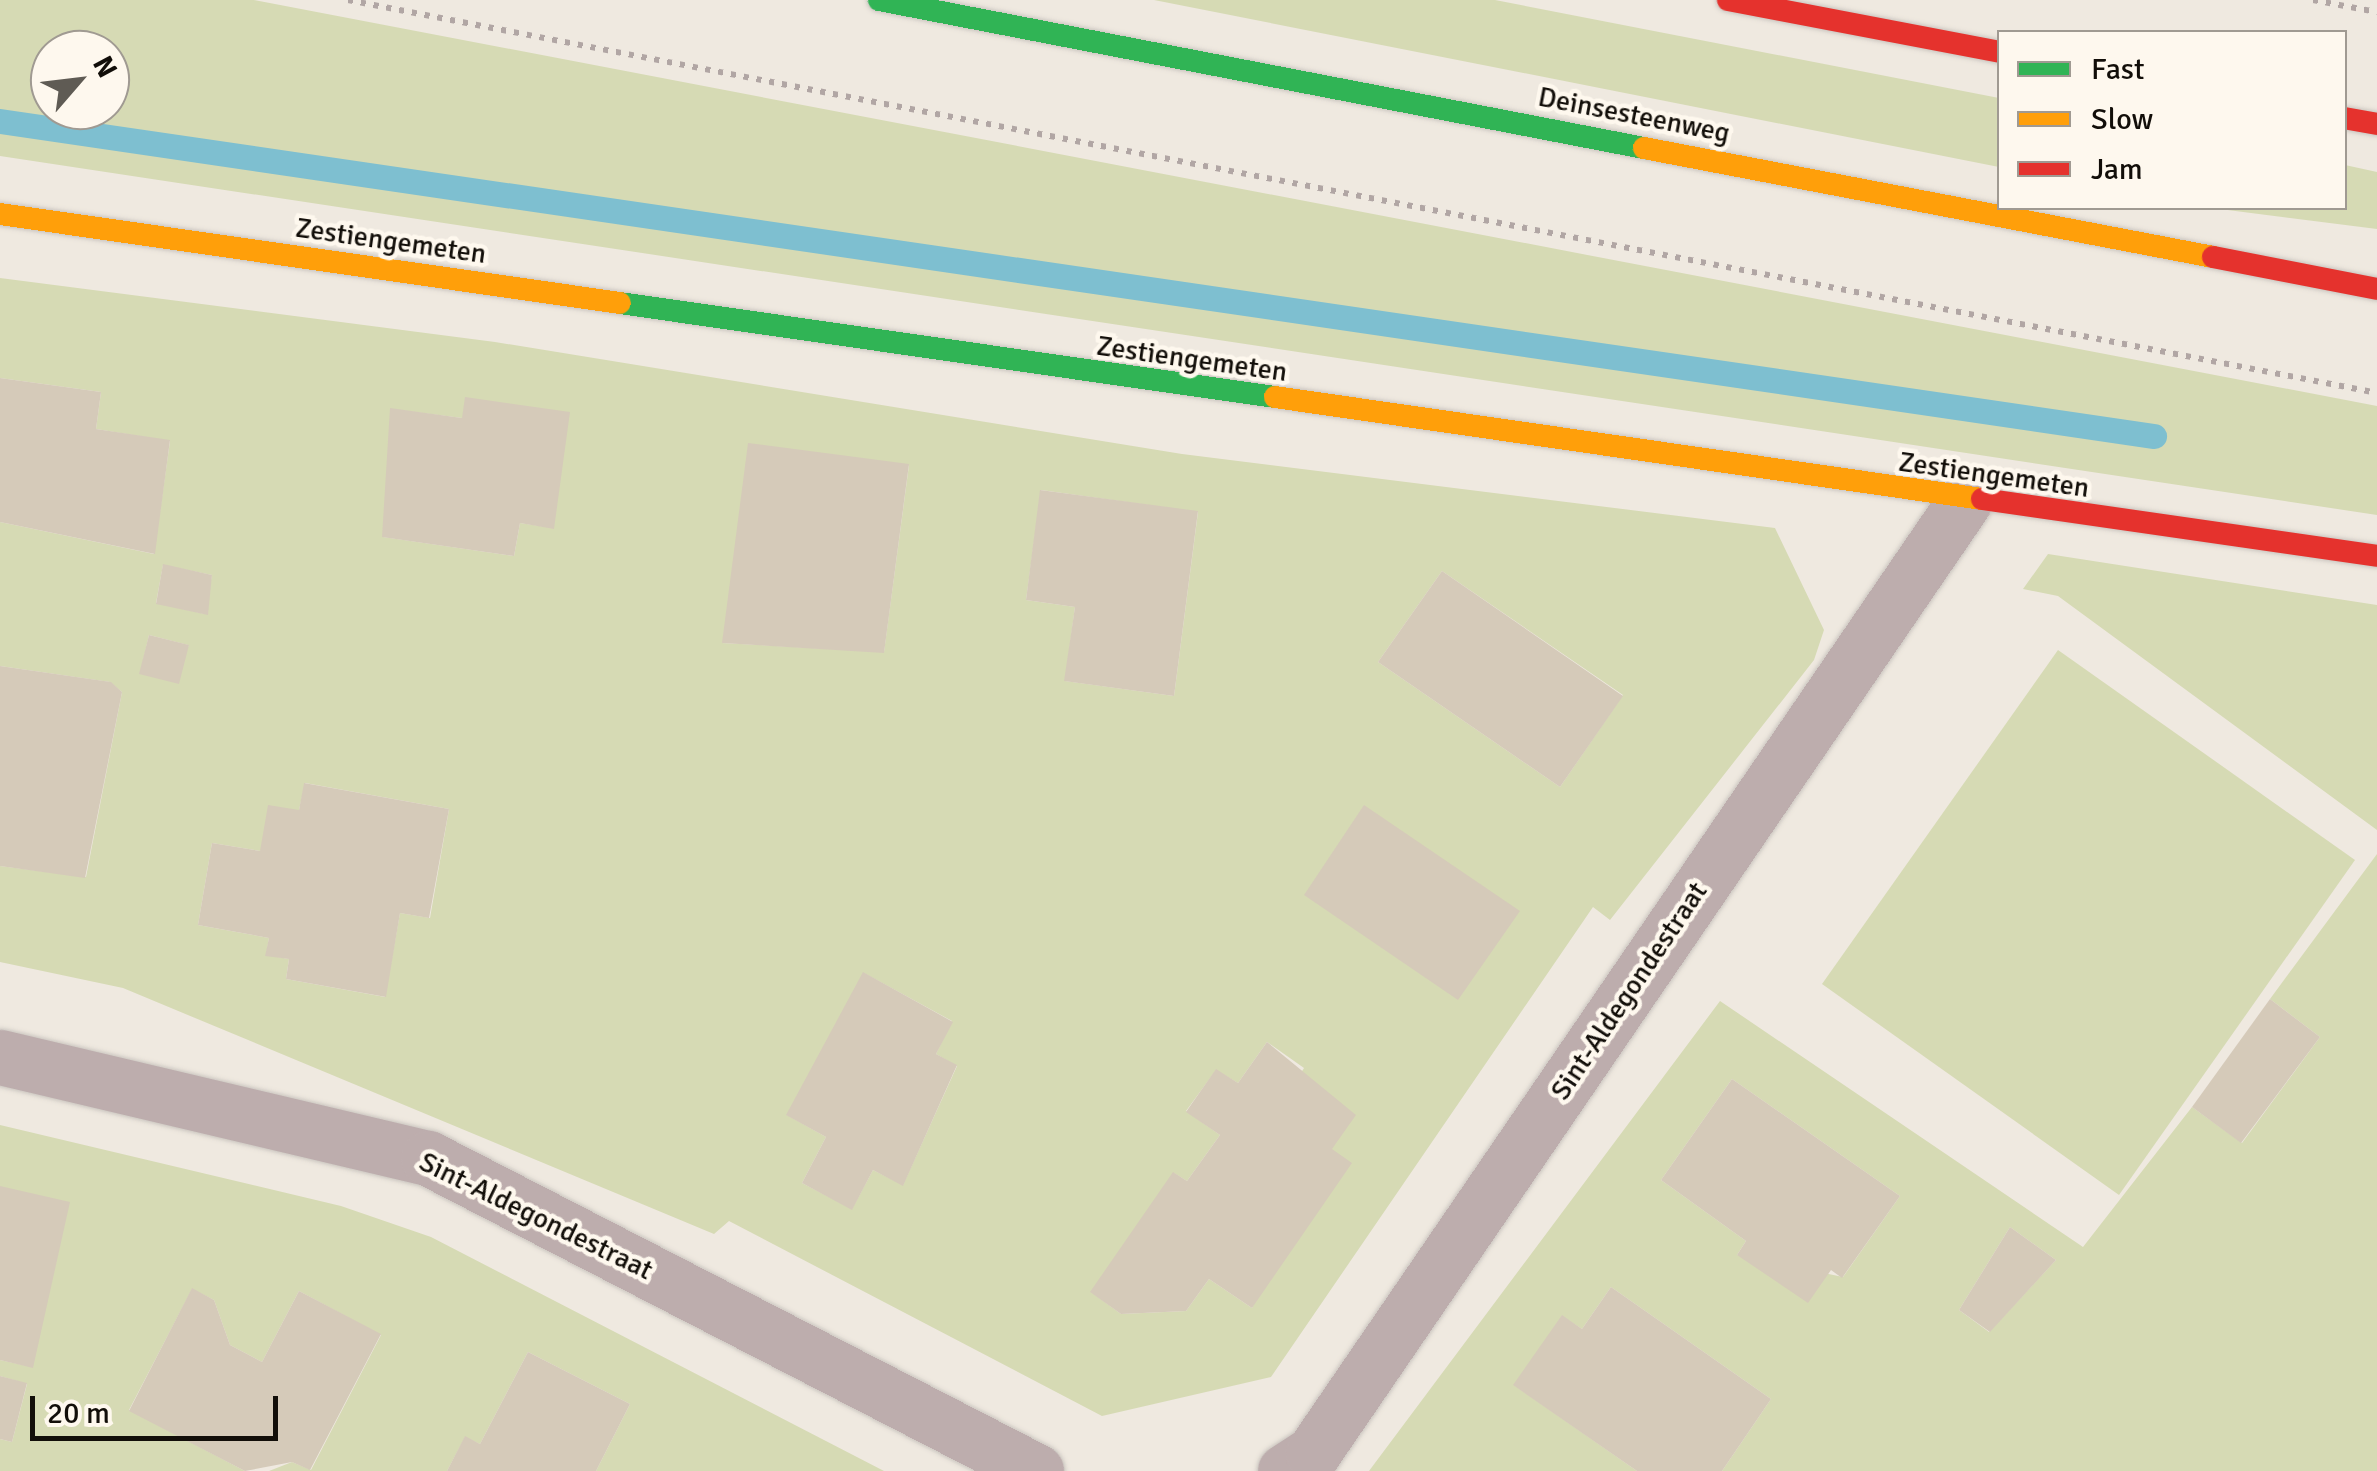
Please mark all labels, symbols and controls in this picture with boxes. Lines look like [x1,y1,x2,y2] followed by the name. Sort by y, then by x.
[30,30,130,130] north arrow
[1997,30,2347,210] legend
[85,50,124,83] text: N
[2091,51,2144,88] text: Fast
[1535,80,1733,150] street label: Deinsesteenweg
[2091,101,2153,138] text: Slow
[2091,151,2143,188] text: Jam
[294,211,488,271] street label: Zestiengemeten
[1095,329,1289,389] street label: Zestiengemeten
[1897,445,2091,505] street label: Zestiengemeten
[1544,876,1714,1106] street label: Sint-Aldegondestraat
[414,1145,658,1287] street label: Sint-Aldegondestraat
[35,1376,282,1438] scale bar
[47,1395,110,1432] text: 20 m

